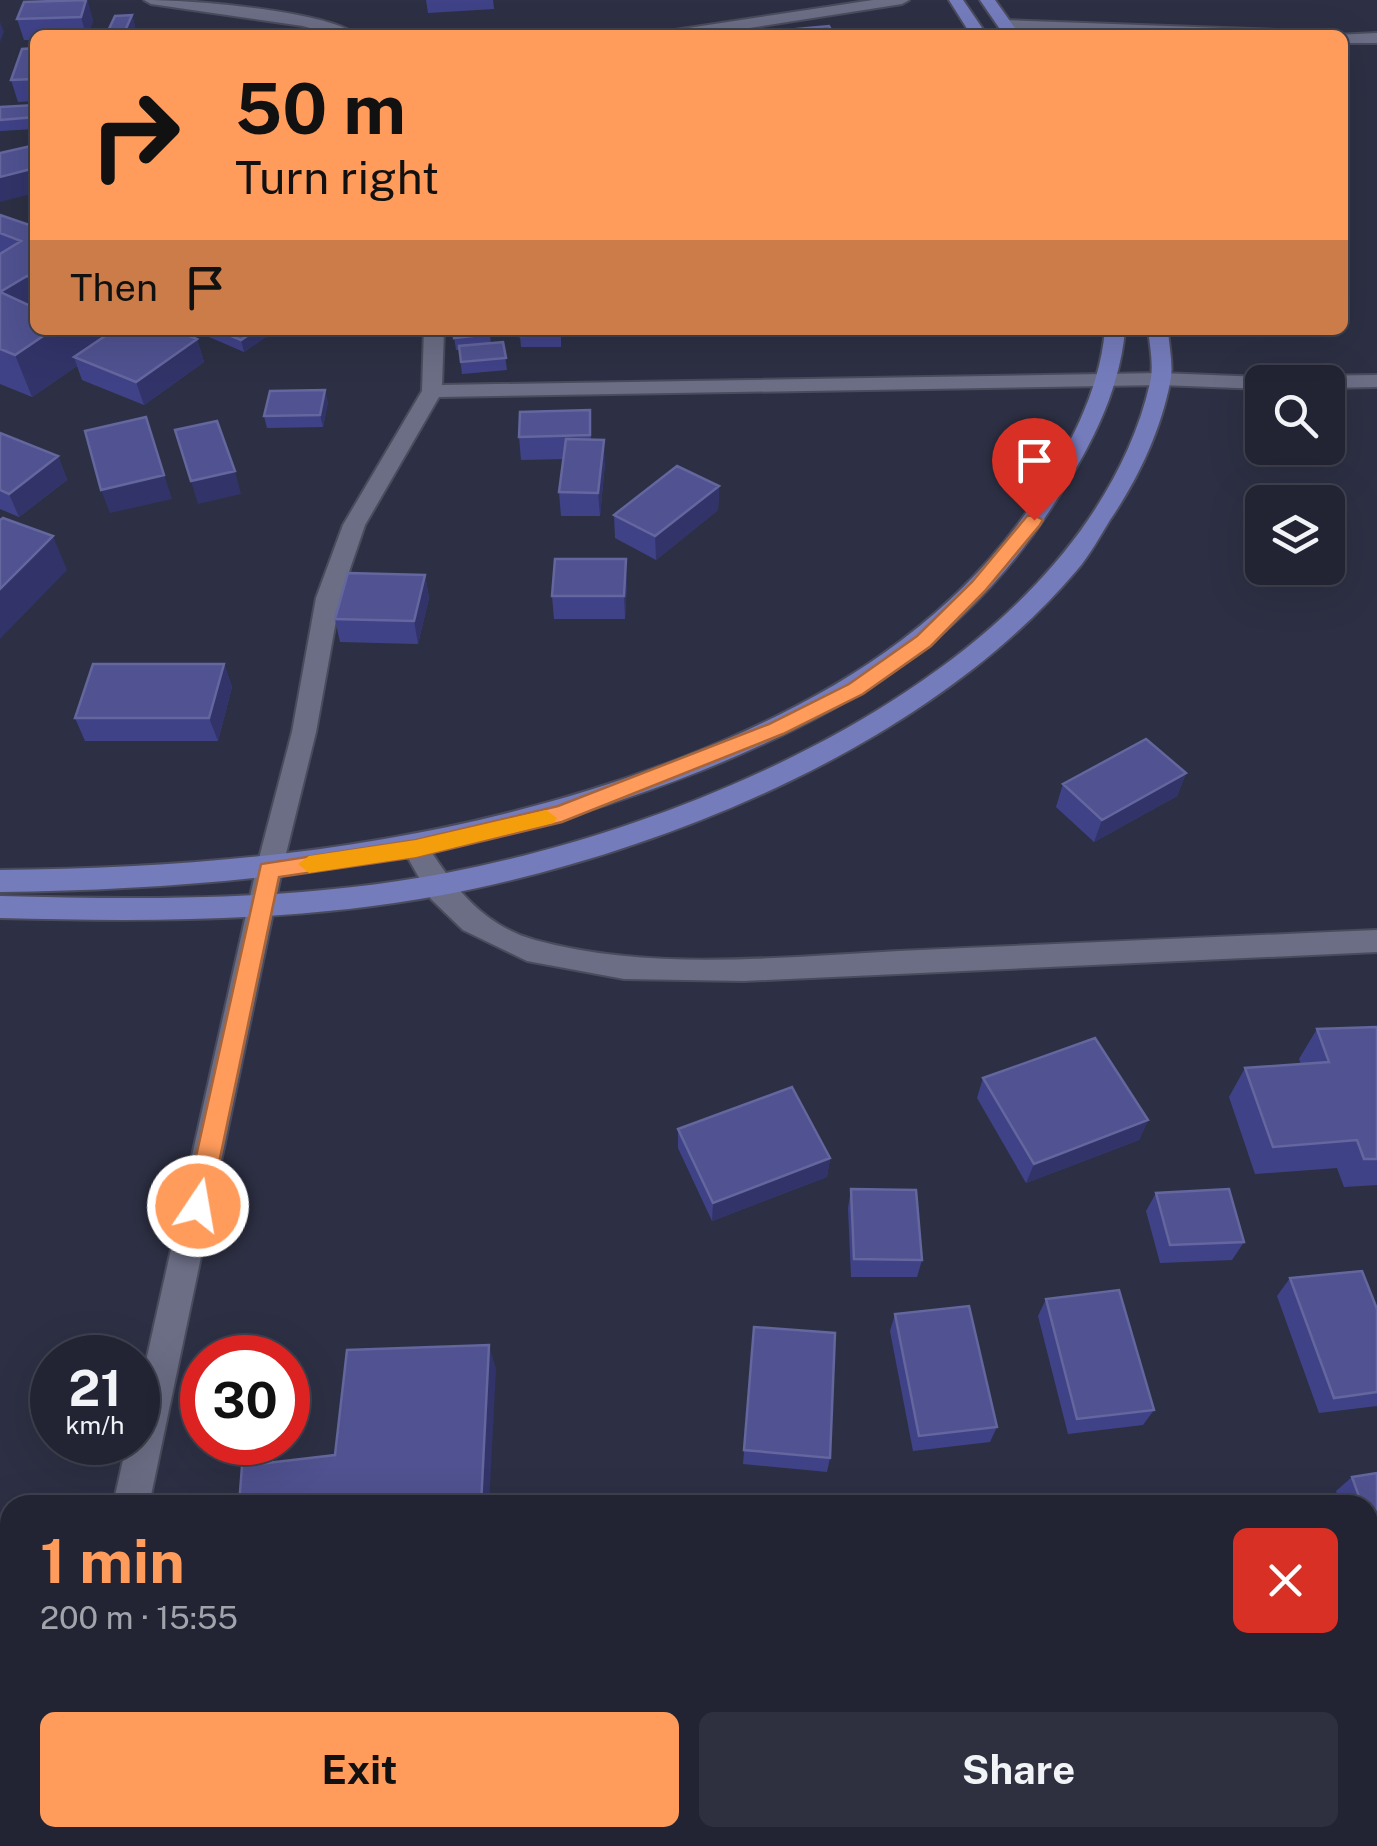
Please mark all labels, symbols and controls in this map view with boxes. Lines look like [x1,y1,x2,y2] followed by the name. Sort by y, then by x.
[235,67,406,150] text: 50 m
[70,70,200,200] icon: right
[235,151,439,204] text: Turn right
[178,260,233,315] icon: arrive
[70,265,158,310] text: Then
[1245,365,1345,585] map controls
[1245,365,1345,465] button: search
[992,418,1077,521] pin
[1007,433,1062,488] icon: arrive
[1245,485,1345,585] button: layers
[146,1154,250,1258] position arrow
[180,1335,310,1465] speed limit sign: 30
[68,1358,122,1417] text: 21
[66,1410,124,1440] text: km/h
[40,1526,185,1597] text: 1 min
[1233,1528,1338,1633] button: close
[40,1599,238,1636] text: 200 m · 15:55
[40,1712,679,1827] button: Exit
[699,1712,1338,1827] button: Share

